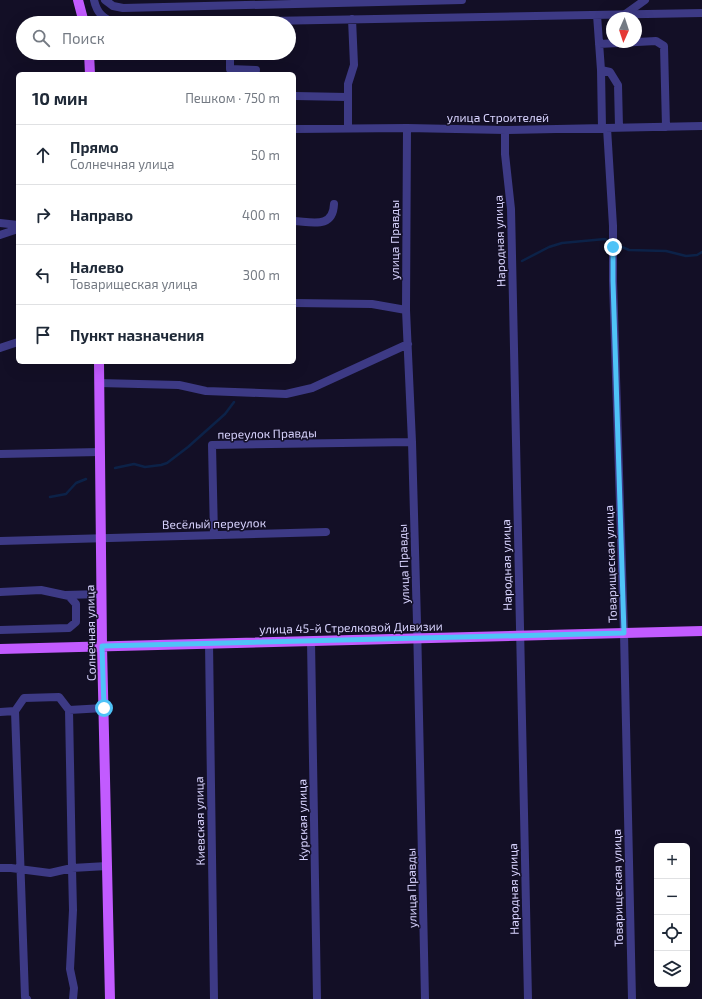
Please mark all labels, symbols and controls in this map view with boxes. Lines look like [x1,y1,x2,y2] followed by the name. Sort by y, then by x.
[606,12,642,48] north arrow
[16,16,296,60] search box
[30,27,52,49] icon: search
[62,29,105,47] text: Поиск
[32,88,88,108] text: 10 мин
[185,90,280,106] text: Пешком · 750 m
[447,110,549,125] street label: улица Строителей
[70,138,119,156] text: Прямо
[32,144,54,166] icon: ahead
[251,147,280,163] text: 50 m
[70,156,174,172] text: Солнечная улица
[490,195,509,287] street label: Народная улица
[387,200,402,280] street label: улица Правды
[32,204,54,226] icon: right
[70,206,133,224] text: Направо
[242,207,280,223] text: 400 m
[604,238,622,256] route end
[70,258,124,276] text: Налево
[32,264,54,286] icon: left
[243,267,280,283] text: 300 m
[70,276,198,292] text: Товарищеская улица
[32,324,54,346] icon: arrive
[70,326,204,344] text: Пункт назначения
[217,425,317,442] street label: переулок Правды
[601,505,620,623] street label: Товарищеская улица
[162,515,267,532] street label: Весёлый переулок
[498,519,515,611] street label: Народная улица
[395,524,412,604] street label: улица Правды
[82,585,99,681] street label: Солнечная улица
[259,618,443,637] street label: улица 45-й Стрелковой Дивизии
[95,699,113,717] route start
[191,776,208,866] street label: Киевская улица
[294,779,311,861] street label: Курская улица
[609,829,626,947] street label: Товарищеская улица
[505,843,522,935] street label: Народная улица
[654,843,690,987] map controls
[654,843,690,879] button: +
[403,848,420,928] street label: улица Правды
[654,879,690,915] button: −
[654,915,690,951] button: locate
[654,951,690,987] button: layers

